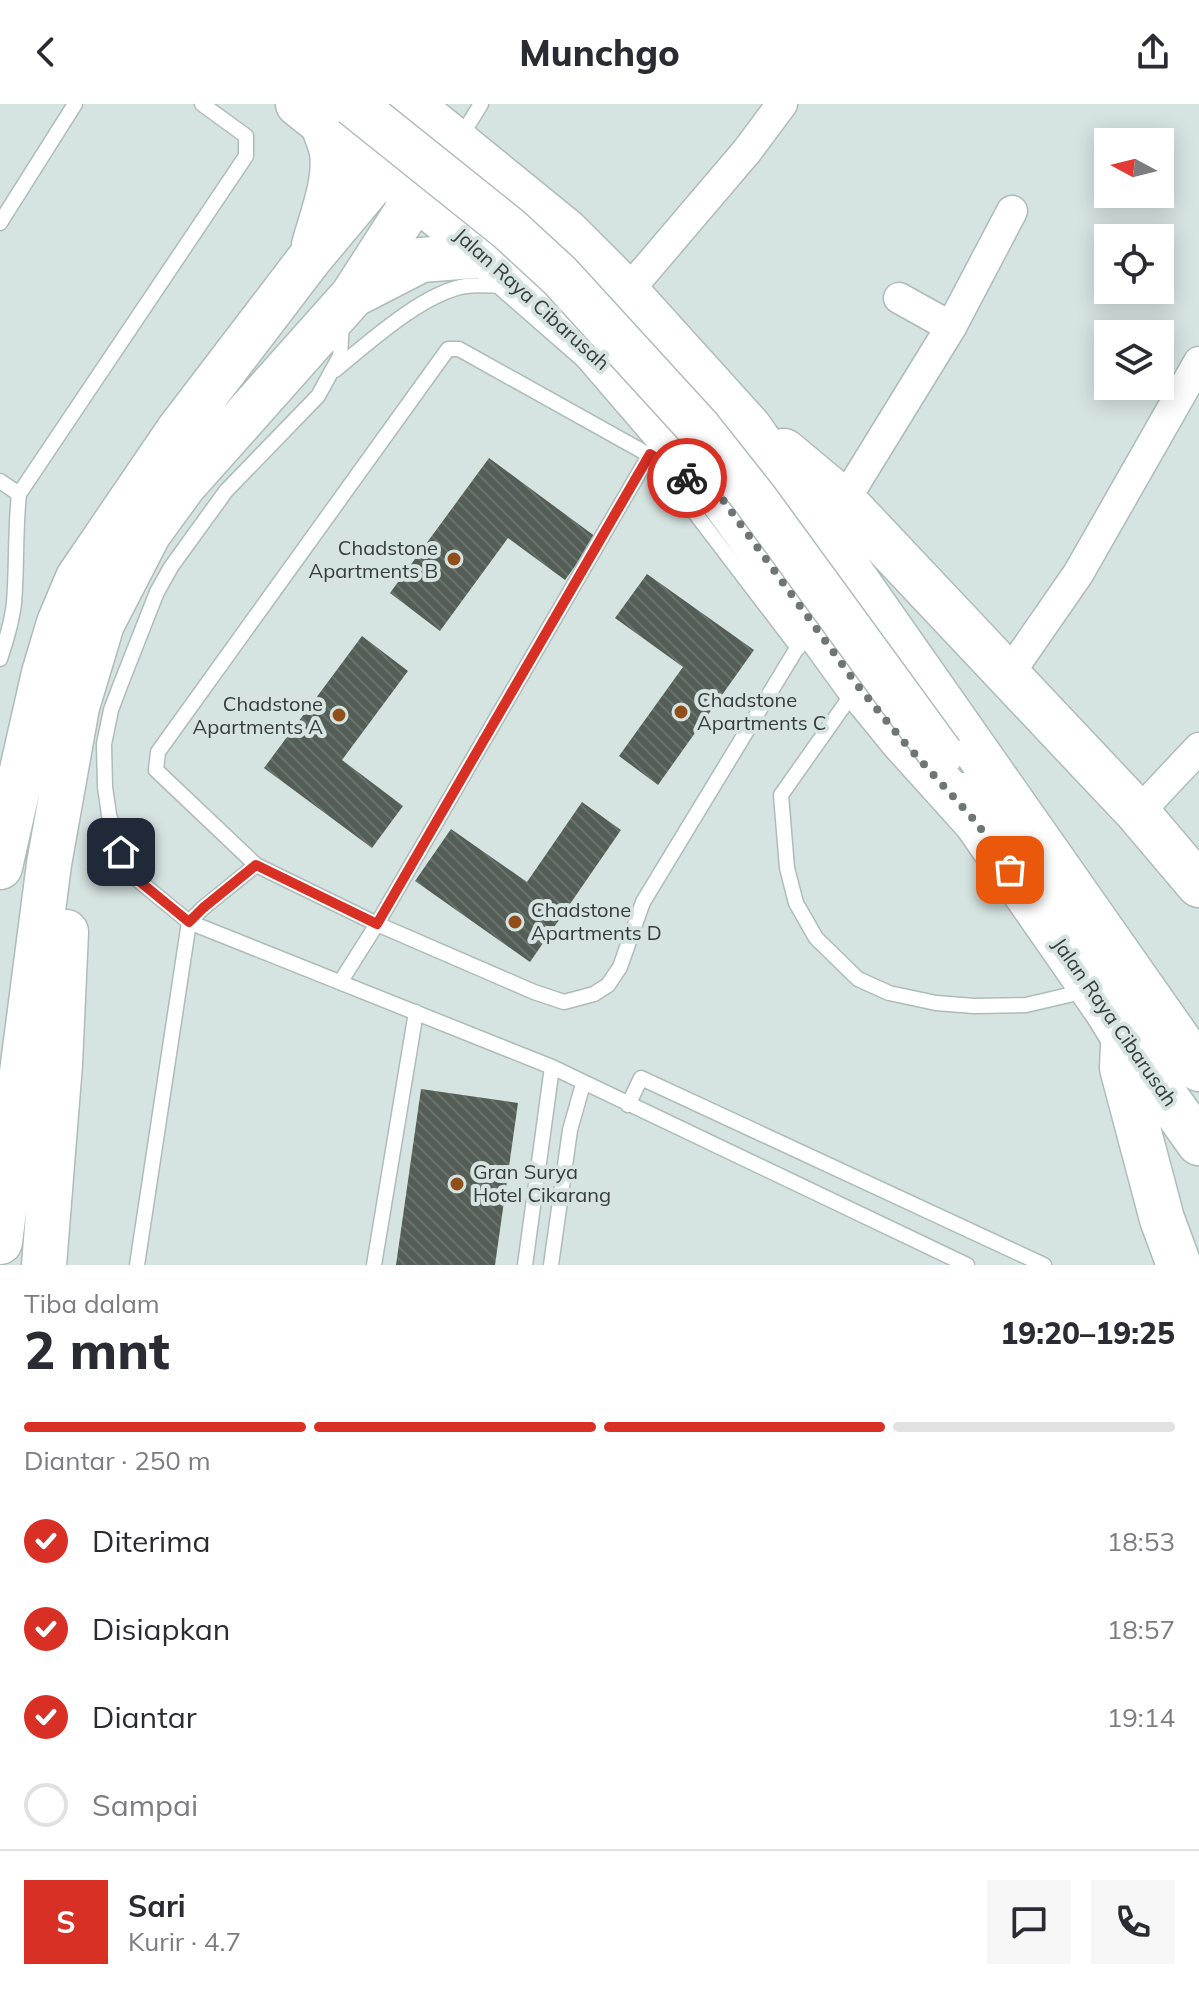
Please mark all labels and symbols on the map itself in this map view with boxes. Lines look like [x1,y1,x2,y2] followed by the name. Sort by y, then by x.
[1094,128,1174,208] north arrow
[449,222,615,375] street label: Jalan Raya Cibarusah
[647,438,727,518] courier
[309,535,438,583] place label: Chadstone Apartments B
[445,550,463,568] marker: Chadstone Apartments B
[697,687,826,735] place label: Chadstone Apartments C
[193,691,323,739] place label: Chadstone Apartments A
[672,703,690,721] marker: Chadstone Apartments C
[330,706,348,724] marker: Chadstone Apartments A
[87,818,155,886] pin
[976,836,1044,904] pin
[531,897,662,945] place label: Chadstone Apartments D
[506,913,524,931] marker: Chadstone Apartments D
[1048,932,1183,1111] street label: Jalan Raya Cibarusah
[473,1159,611,1207] place label: Gran Surya Hotel Cikarang
[448,1175,466,1193] marker: Gran Surya Hotel Cikarang

